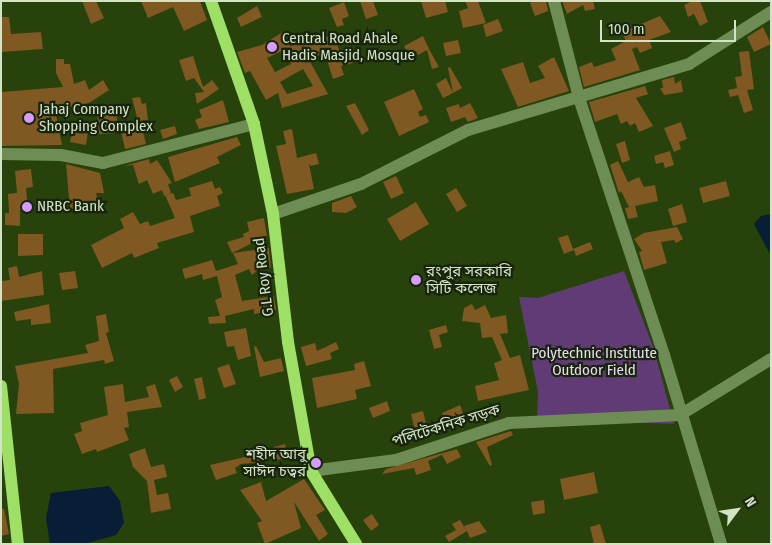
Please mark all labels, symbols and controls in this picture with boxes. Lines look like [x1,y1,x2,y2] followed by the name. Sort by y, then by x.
[602,10,738,42] scale bar
[608,20,645,38] text: 100 m
[282,29,415,64] place label: Central Road Ahale Hadis Masjid, Mosque
[266,41,278,53] marker: Central Road Ahale Hadis Masjid, Mosque
[39,100,153,135] place label: Jahaj Company Shopping Complex
[23,112,35,124] marker: Jahaj Company Shopping Complex
[37,198,104,216] place label: NRBC Bank
[21,201,33,213] marker: NRBC Bank
[250,237,278,317] street label: G.L Roy Road
[426,262,512,297] place label: রংপুর সরকারি সিটি কলেজ
[410,274,422,286] marker: রংপুর সরকারি সিটি কলেজ
[531,344,657,379] park label: Polytechnic Institute Outdoor Field
[390,401,502,451] street label: পলিটেকনিক সড়ক
[243,445,306,480] place label: শহীদ আবু সাঈদ চত্বর
[310,457,322,469] marker: শহীদ আবু সাঈদ চত্বর
[712,485,762,535] north arrow
[741,494,760,510] text: N

